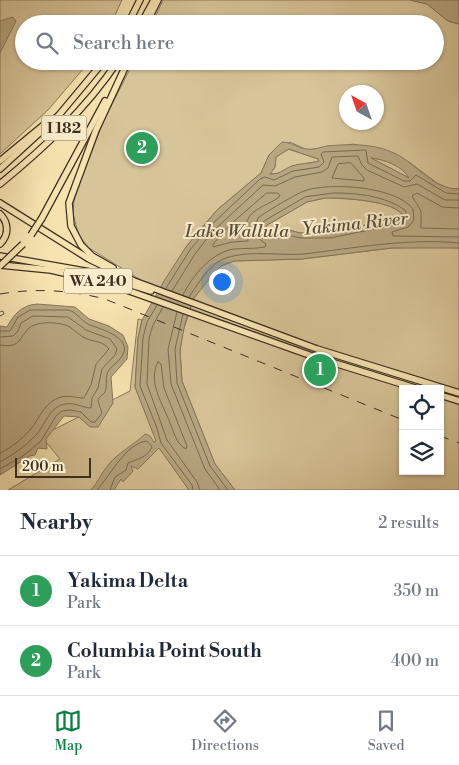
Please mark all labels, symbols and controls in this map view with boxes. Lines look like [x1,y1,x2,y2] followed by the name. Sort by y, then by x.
[15,15,444,70] search box
[33,29,61,57] icon: search
[73,31,174,55] text: Search here
[339,85,384,130] north arrow
[42,116,86,140] road number: I 182
[126,129,158,167] pin: 2
[301,207,409,241] water label: Yakima River
[184,220,290,243] water label: Lake Wallula
[64,268,132,294] road number: WA 240
[209,269,235,295] your location
[304,351,336,389] pin: 1
[399,385,444,475] map controls
[399,385,444,430] button: locate
[399,430,444,475] button: layers
[15,455,91,478] scale bar
[22,458,64,476] text: 200 m
[20,510,93,536] text: Nearby
[378,513,439,533] text: 2 results
[67,569,188,593] text: Yakima Delta
[32,581,40,601] text: 1
[393,581,439,601] text: 350 m
[67,593,100,613] text: Park
[67,639,262,663] text: Columbia Point South
[31,651,41,671] text: 2
[391,651,439,671] text: 400 m
[67,663,100,683] text: Park
[54,707,82,755] tab: Map
[191,707,259,755] tab: Directions
[368,707,405,755] tab: Saved

